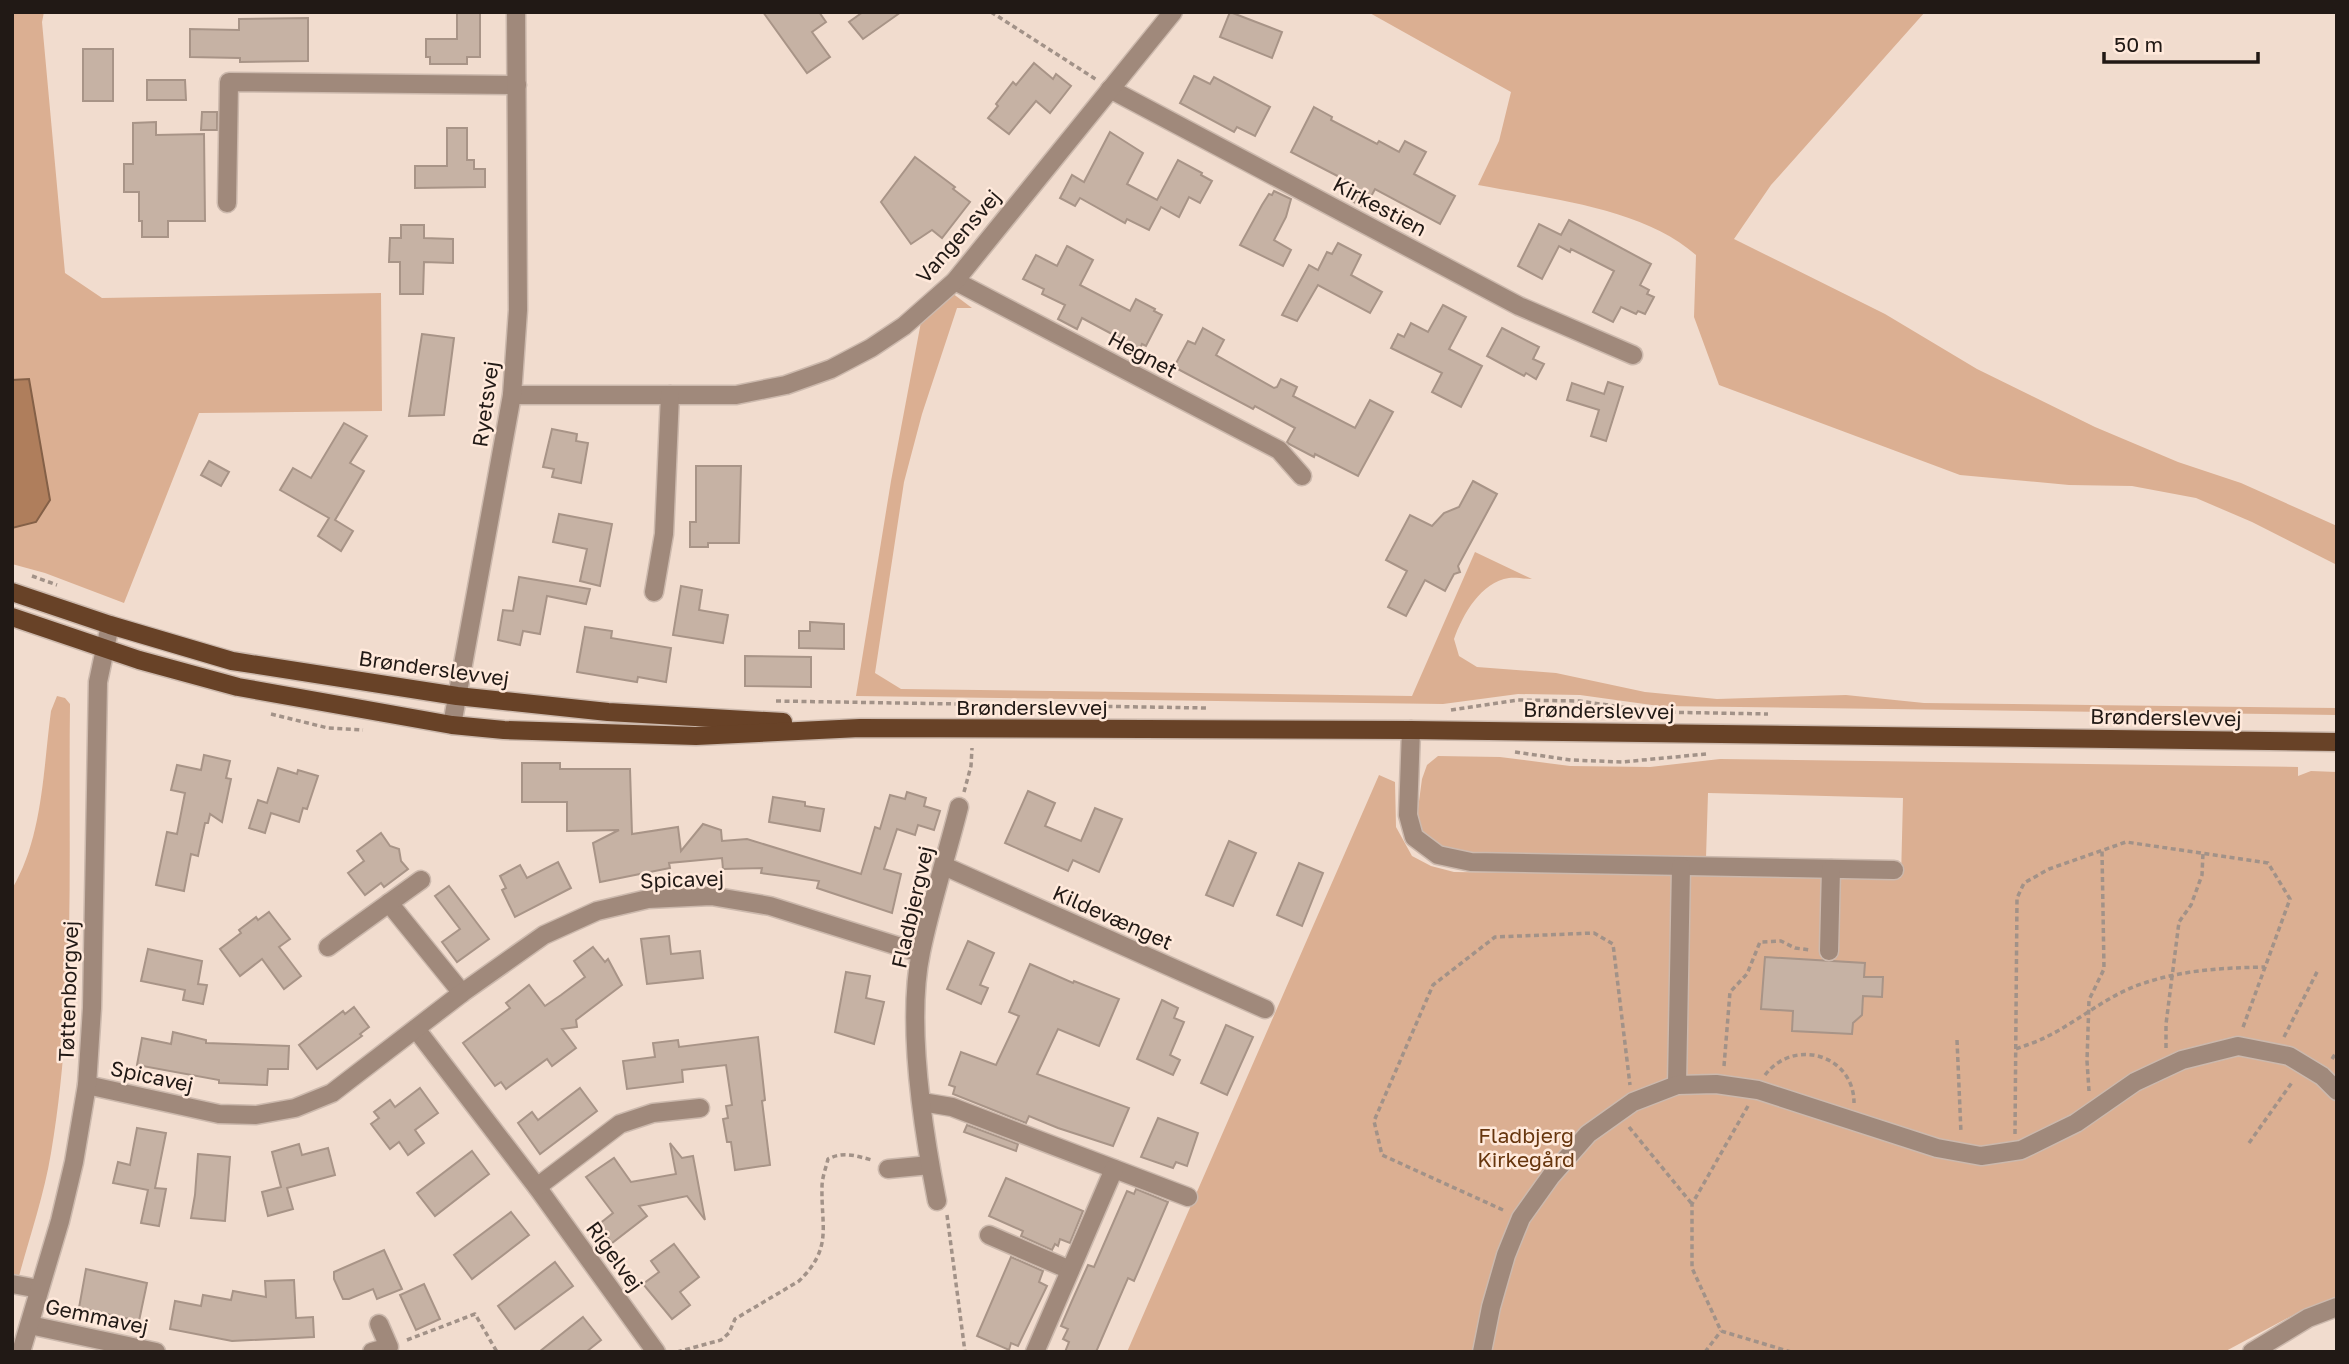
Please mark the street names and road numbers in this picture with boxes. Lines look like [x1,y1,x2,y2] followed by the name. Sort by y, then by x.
[1329,171,1431,241] street label: Kirkestien
[910,184,1006,288] street label: Vangensvej
[1104,325,1182,383] street label: Hegnet
[466,359,504,449] street label: Ryetsvej
[357,645,511,691] street label: Brønderslevvej
[956,694,1108,720] street label: Brønderslevvej
[1523,696,1675,724] street label: Brønderslevvej
[2090,703,2242,731] street label: Brønderslevvej
[885,843,939,971] street label: Fladbjergvej
[640,865,724,893] street label: Spicavej
[1049,879,1177,955] street label: Kildevænget
[53,920,83,1062] street label: Tøttenborgvej
[108,1055,196,1097] street label: Spicavej
[581,1216,649,1296] street label: Rigelvej
[43,1292,151,1340] street label: Gemmavej

